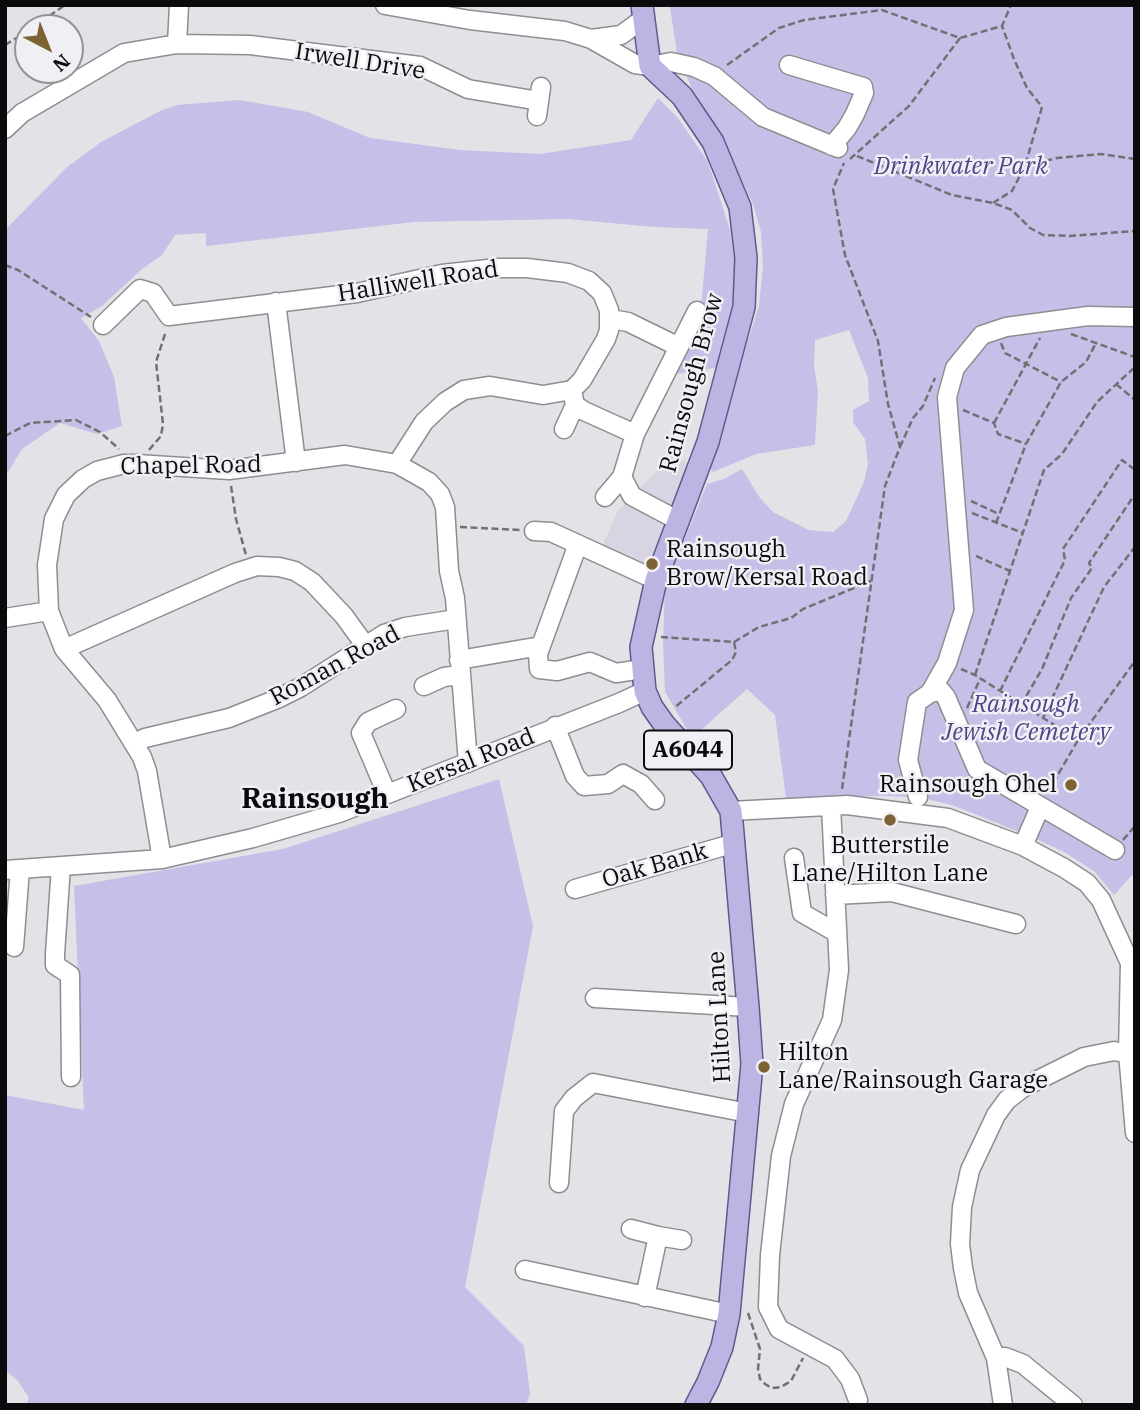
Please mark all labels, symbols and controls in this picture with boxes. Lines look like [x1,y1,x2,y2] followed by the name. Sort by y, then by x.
[14,14,84,84] north arrow
[293,37,427,87] street label: Irwell Drive
[48,49,75,77] text: N
[874,153,1048,181] park label: Drinkwater Park
[335,255,501,309] street label: Halliwell Road
[654,290,730,476] street label: Rainsough Brow
[120,450,262,482] street label: Chapel Road
[666,536,868,592] place label: Rainsough Brow/Kersal Road
[644,556,660,572] marker: Rainsough Brow/Kersal Road
[265,620,405,712] street label: Roman Road
[942,691,1110,747] park label: Rainsough Jewish Cemetery
[403,722,539,800] street label: Kersal Road
[644,730,732,770] road number: A6044
[879,771,1057,799] place label: Rainsough Ohel
[1063,777,1079,793] marker: Rainsough Ohel
[241,783,389,817] district label: Rainsough
[882,812,898,828] marker: Butterstile Lane/Hilton Lane
[792,832,988,888] place label: Butterstile Lane/Hilton Lane
[599,837,711,895] street label: Oak Bank
[702,950,738,1084] street label: Hilton Lane
[778,1039,1048,1095] place label: Hilton Lane/Rainsough Garage
[756,1059,772,1075] marker: Hilton Lane/Rainsough Garage

